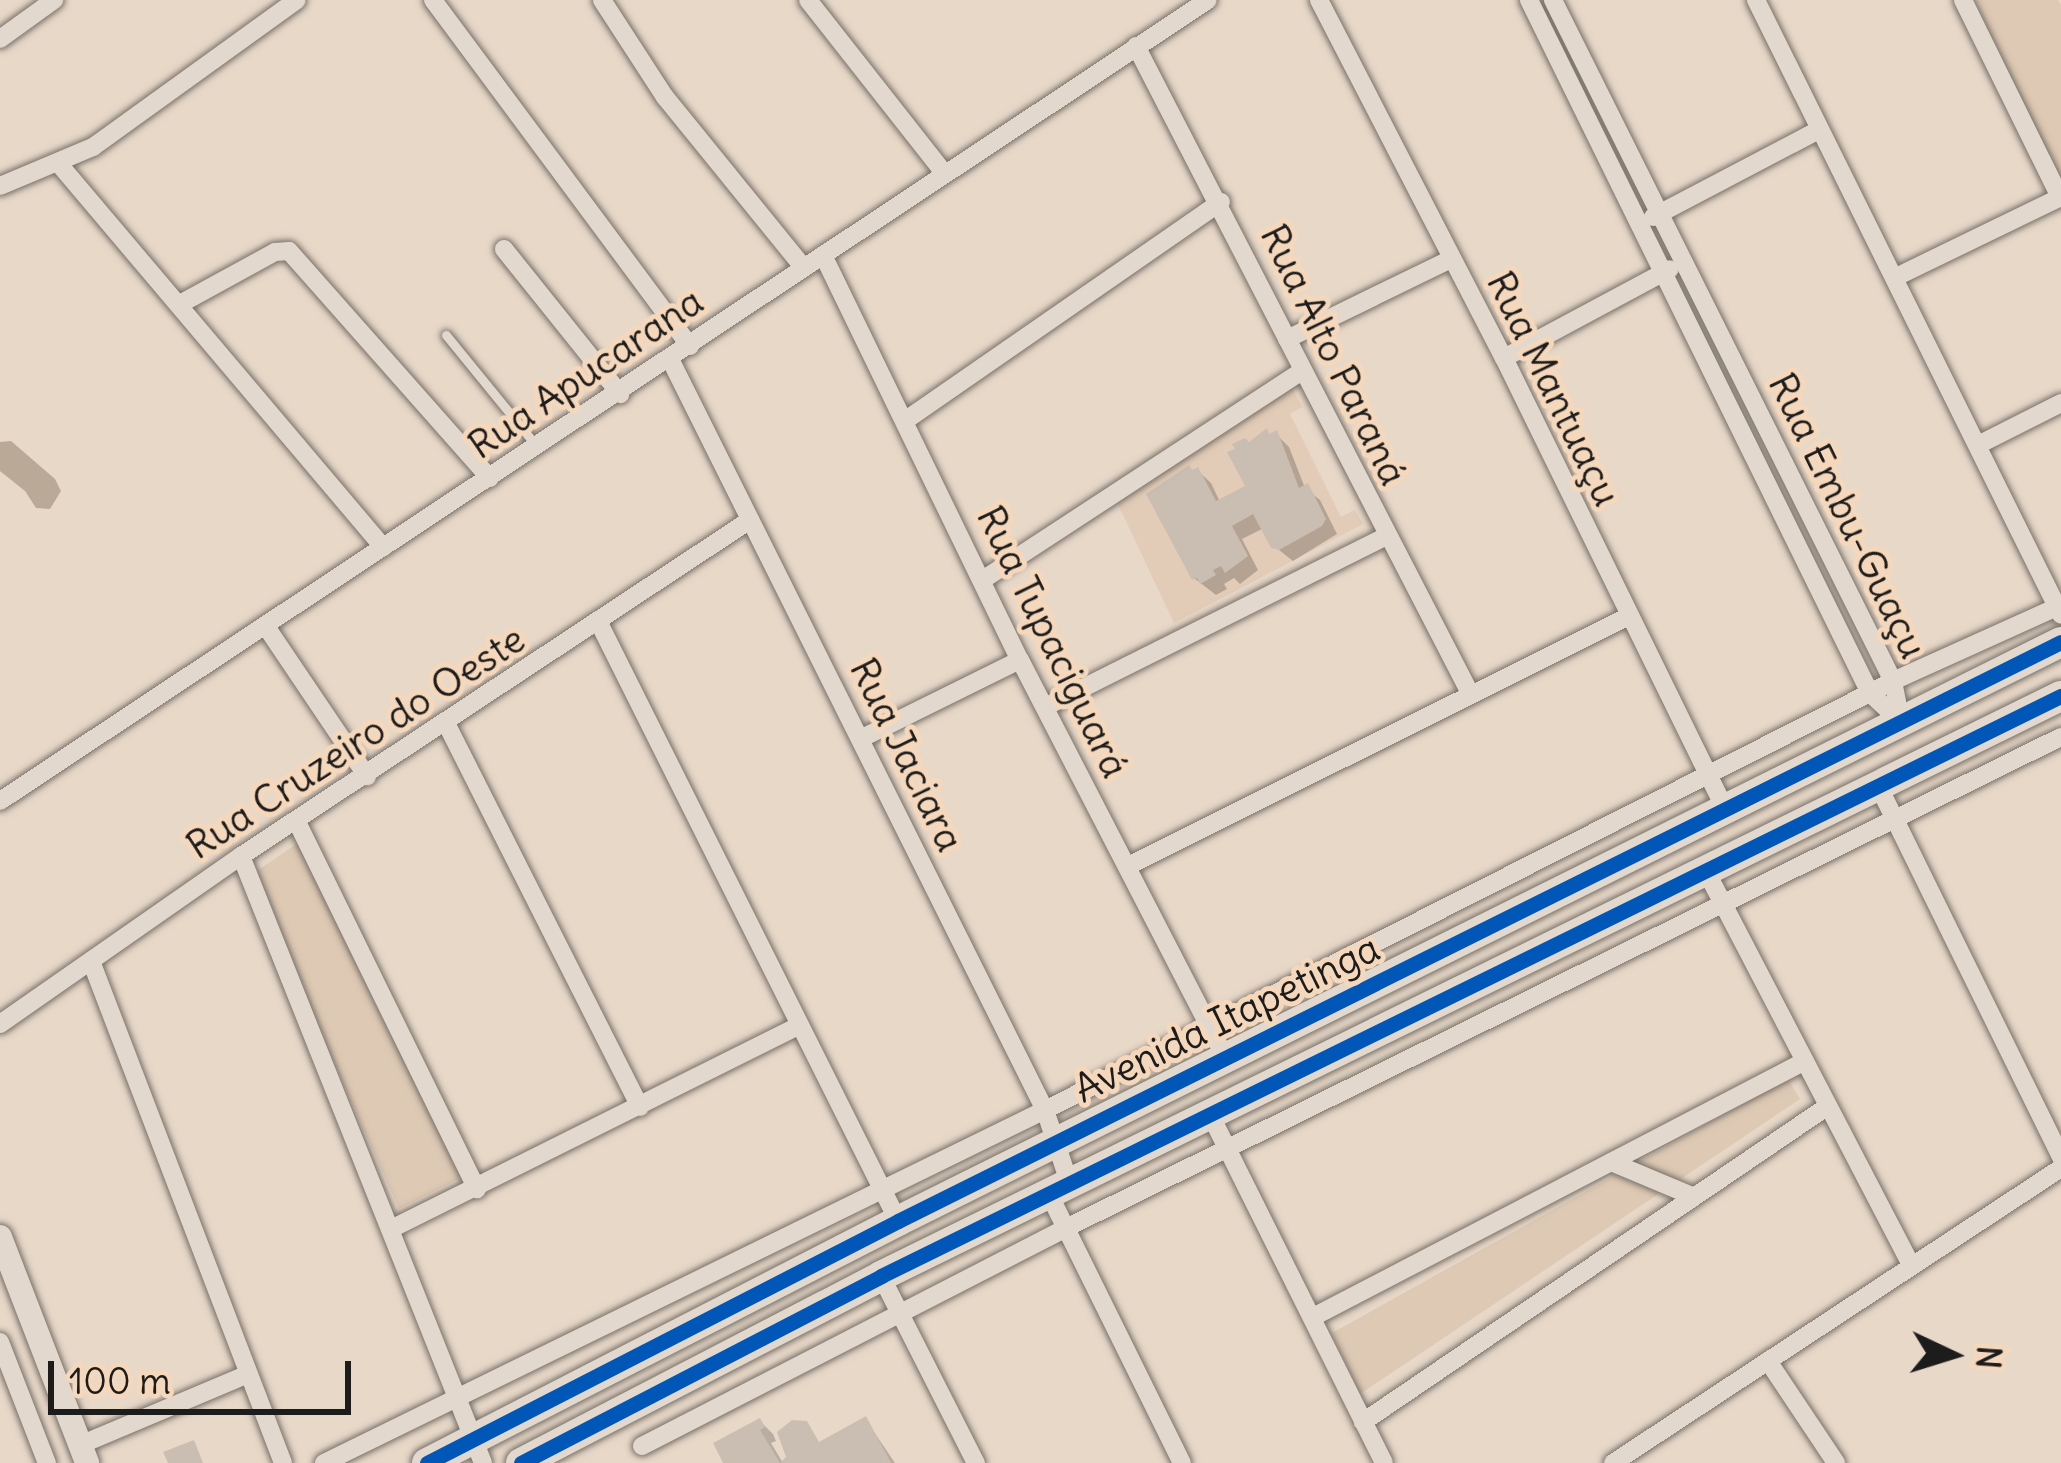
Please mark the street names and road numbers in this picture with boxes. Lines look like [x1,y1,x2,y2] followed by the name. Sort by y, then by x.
[1250,217,1416,493] street label: Rua Alto Paraná
[1476,264,1630,514] street label: Rua Mantuaçu
[460,278,712,470] street label: Rua Apucarana
[1758,366,1936,666] street label: Rua Embu-Guaçu
[966,499,1138,785] street label: Rua Tupaciguará
[178,616,534,870] street label: Rua Cruzeiro do Oeste
[839,651,973,859] street label: Rua Jaciara
[1067,925,1387,1113] street label: Avenida Itapetinga

